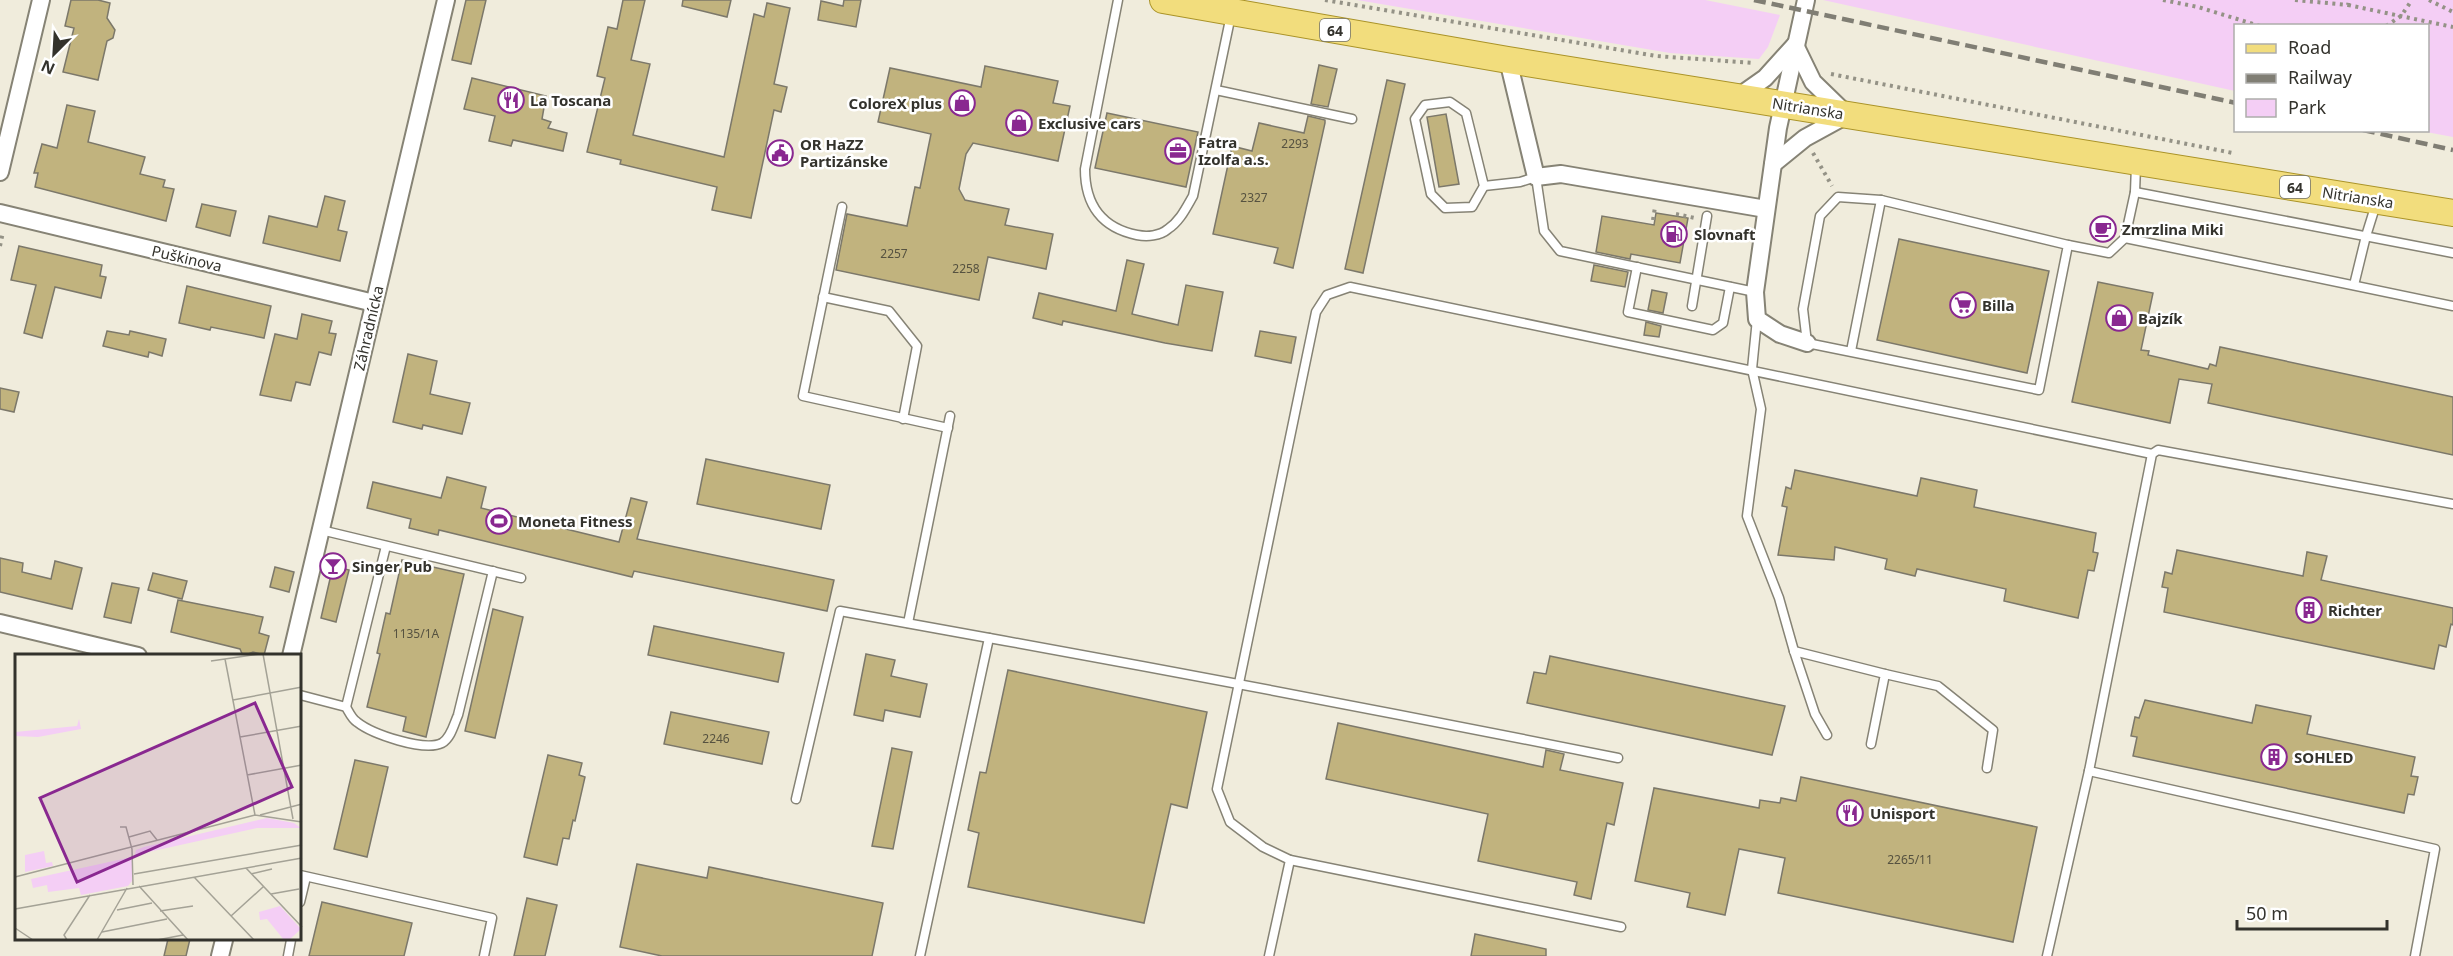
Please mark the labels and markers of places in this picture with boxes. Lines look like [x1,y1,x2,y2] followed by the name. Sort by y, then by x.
[496,85,526,115] restaurant icon: La Toscana
[947,88,977,118] shop icon: ColoreX plus
[530,90,611,110] place label: La Toscana
[849,93,942,113] place label: ColoreX plus
[1004,108,1034,138] shop icon: Exclusive cars
[1038,113,1141,133] place label: Exclusive cars
[1198,132,1269,169] place label: Fatra Izolfa a.s.
[800,134,888,171] place label: OR HaZZ Partizánske
[1163,136,1193,166] office icon: Fatra Izolfa a.s.
[765,138,795,168] public building icon: OR HaZZ Partizánske
[2088,214,2118,244] cafe icon: Zmrzlina Miki
[1659,219,1689,249] fuel station icon: Slovnaft
[2122,219,2223,239] place label: Zmrzlina Miki
[1694,224,1756,244] place label: Slovnaft
[1948,290,1978,320] supermarket icon: Billa
[1982,295,2014,315] place label: Billa
[2104,303,2134,333] shop icon: Bajzík
[2138,308,2183,328] place label: Bajzík
[484,506,514,536] sports icon: Moneta Fitness
[518,511,633,531] place label: Moneta Fitness
[318,551,348,581] bar icon: Singer Pub
[352,556,432,576] place label: Singer Pub
[2294,595,2324,625] building icon: Richter
[2328,600,2382,620] place label: Richter
[2259,742,2289,772] building icon: SOHLED
[2294,747,2353,767] place label: SOHLED
[1835,798,1865,828] restaurant icon: Unisport
[1870,803,1936,823] place label: Unisport

